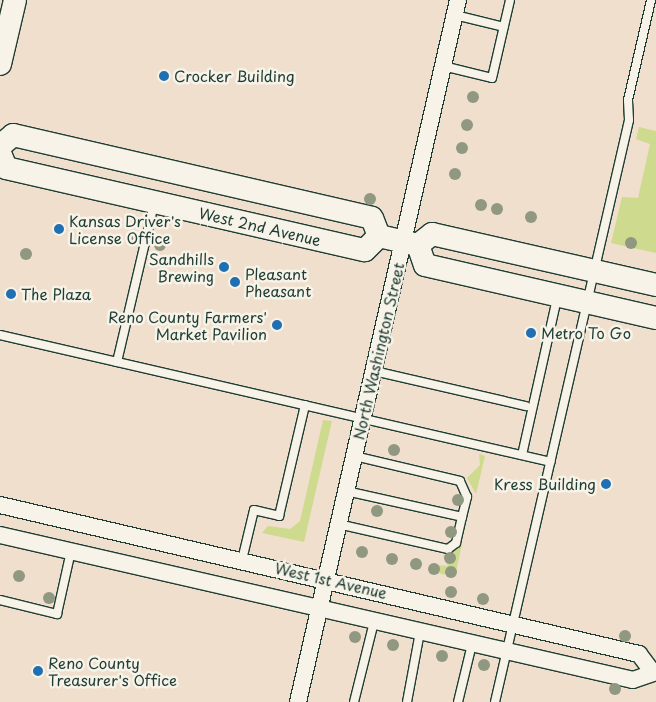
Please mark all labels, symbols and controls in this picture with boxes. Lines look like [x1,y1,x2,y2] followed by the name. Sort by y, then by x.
[174,67,295,85] place label: Crocker Building
[158,70,170,82] marker: Crocker Building
[197,203,323,249] street label: West 2nd Avenue
[69,211,181,246] place label: Kansas Driver's License Office
[53,223,65,235] marker: Kansas Driver's License Office
[149,249,214,284] place label: Sandhills Brewing
[218,261,230,273] marker: Sandhills Brewing
[349,261,407,441] street label: North Washington Street
[245,264,311,299] place label: Pleasant Pheasant
[229,276,241,288] marker: Pleasant Pheasant
[21,285,91,303] place label: The Plaza
[5,288,17,300] marker: The Plaza
[107,307,267,342] place label: Reno County Farmers' Market Pavilion
[271,319,283,331] marker: Reno County Farmers' Market Pavilion
[541,324,631,342] place label: Metro To Go
[525,327,537,339] marker: Metro To Go
[494,475,596,493] place label: Kress Building
[600,478,612,490] marker: Kress Building
[272,558,390,602] street label: West 1st Avenue
[48,653,177,688] place label: Reno County Treasurer's Office
[32,665,44,677] marker: Reno County Treasurer's Office

